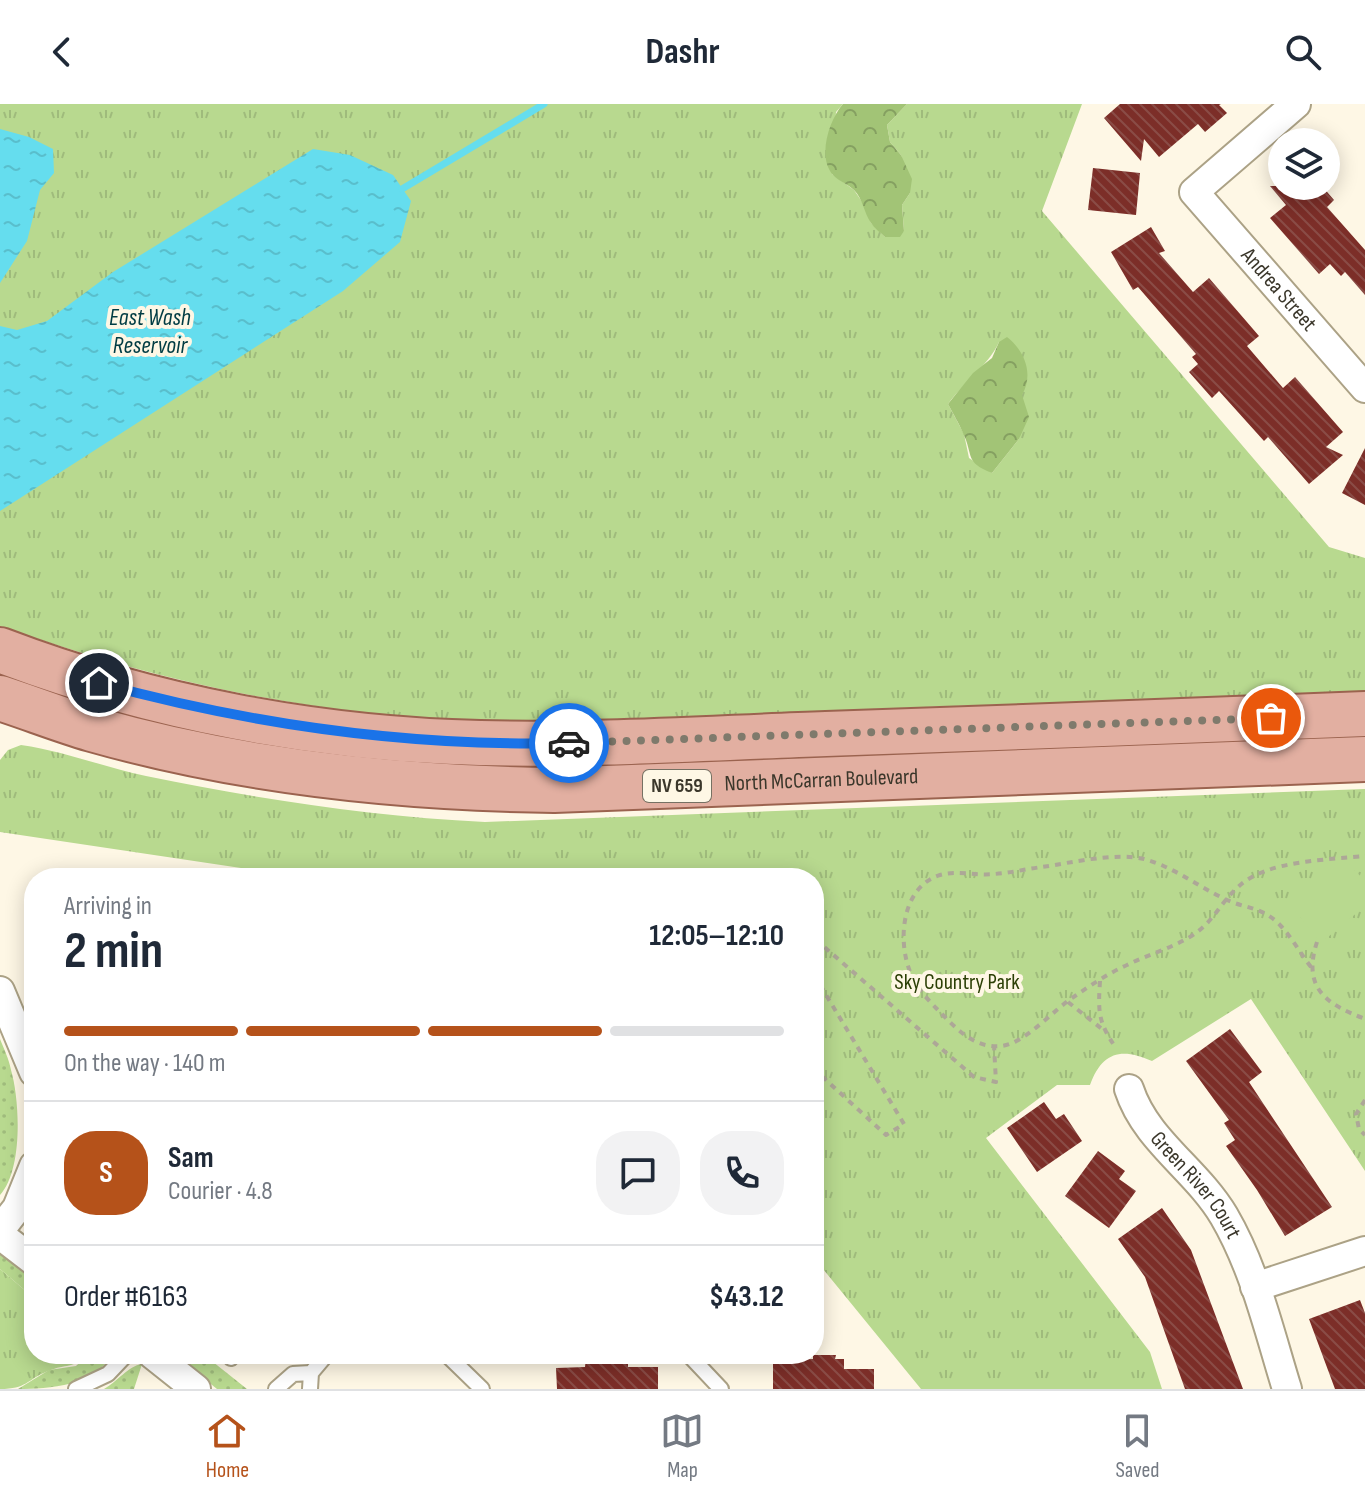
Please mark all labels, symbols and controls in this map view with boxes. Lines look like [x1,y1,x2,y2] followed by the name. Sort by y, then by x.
[40,30,84,74] icon: back
[1281,30,1325,74] icon: search
[645,31,720,74] text: Dashr
[1268,128,1340,200] map controls
[1268,128,1340,200] button: layers
[1235,241,1323,337] street label: Andrea Street
[109,303,191,360] water label: East Wash Reservoir
[65,649,133,717] pin
[77,661,121,705] icon: home
[1237,684,1305,752] pin
[1249,696,1293,740] icon: bag
[529,703,609,783] courier
[547,721,591,765] icon: car
[724,763,919,797] street label: North McCarran Boulevard
[643,770,711,802] road number: NV 659
[64,891,152,922] text: Arriving in
[649,918,784,954] text: 12:05–12:10
[64,920,163,983] text: 2 min
[894,969,1020,996] park label: Sky Country Park
[64,1048,226,1079] text: On the way · 140 m
[1144,1126,1247,1243] street label: Green River Court
[596,1131,680,1215] button: chat
[700,1131,784,1215] button: phone
[168,1140,214,1176] text: Sam
[99,1155,113,1191] text: S
[168,1176,273,1207] text: Courier · 4.8
[64,1279,188,1315] text: Order #6163
[709,1279,784,1315] text: $43.12
[205,1409,249,1484] tab: Home
[660,1409,704,1484] tab: Map
[1115,1409,1160,1484] tab: Saved

